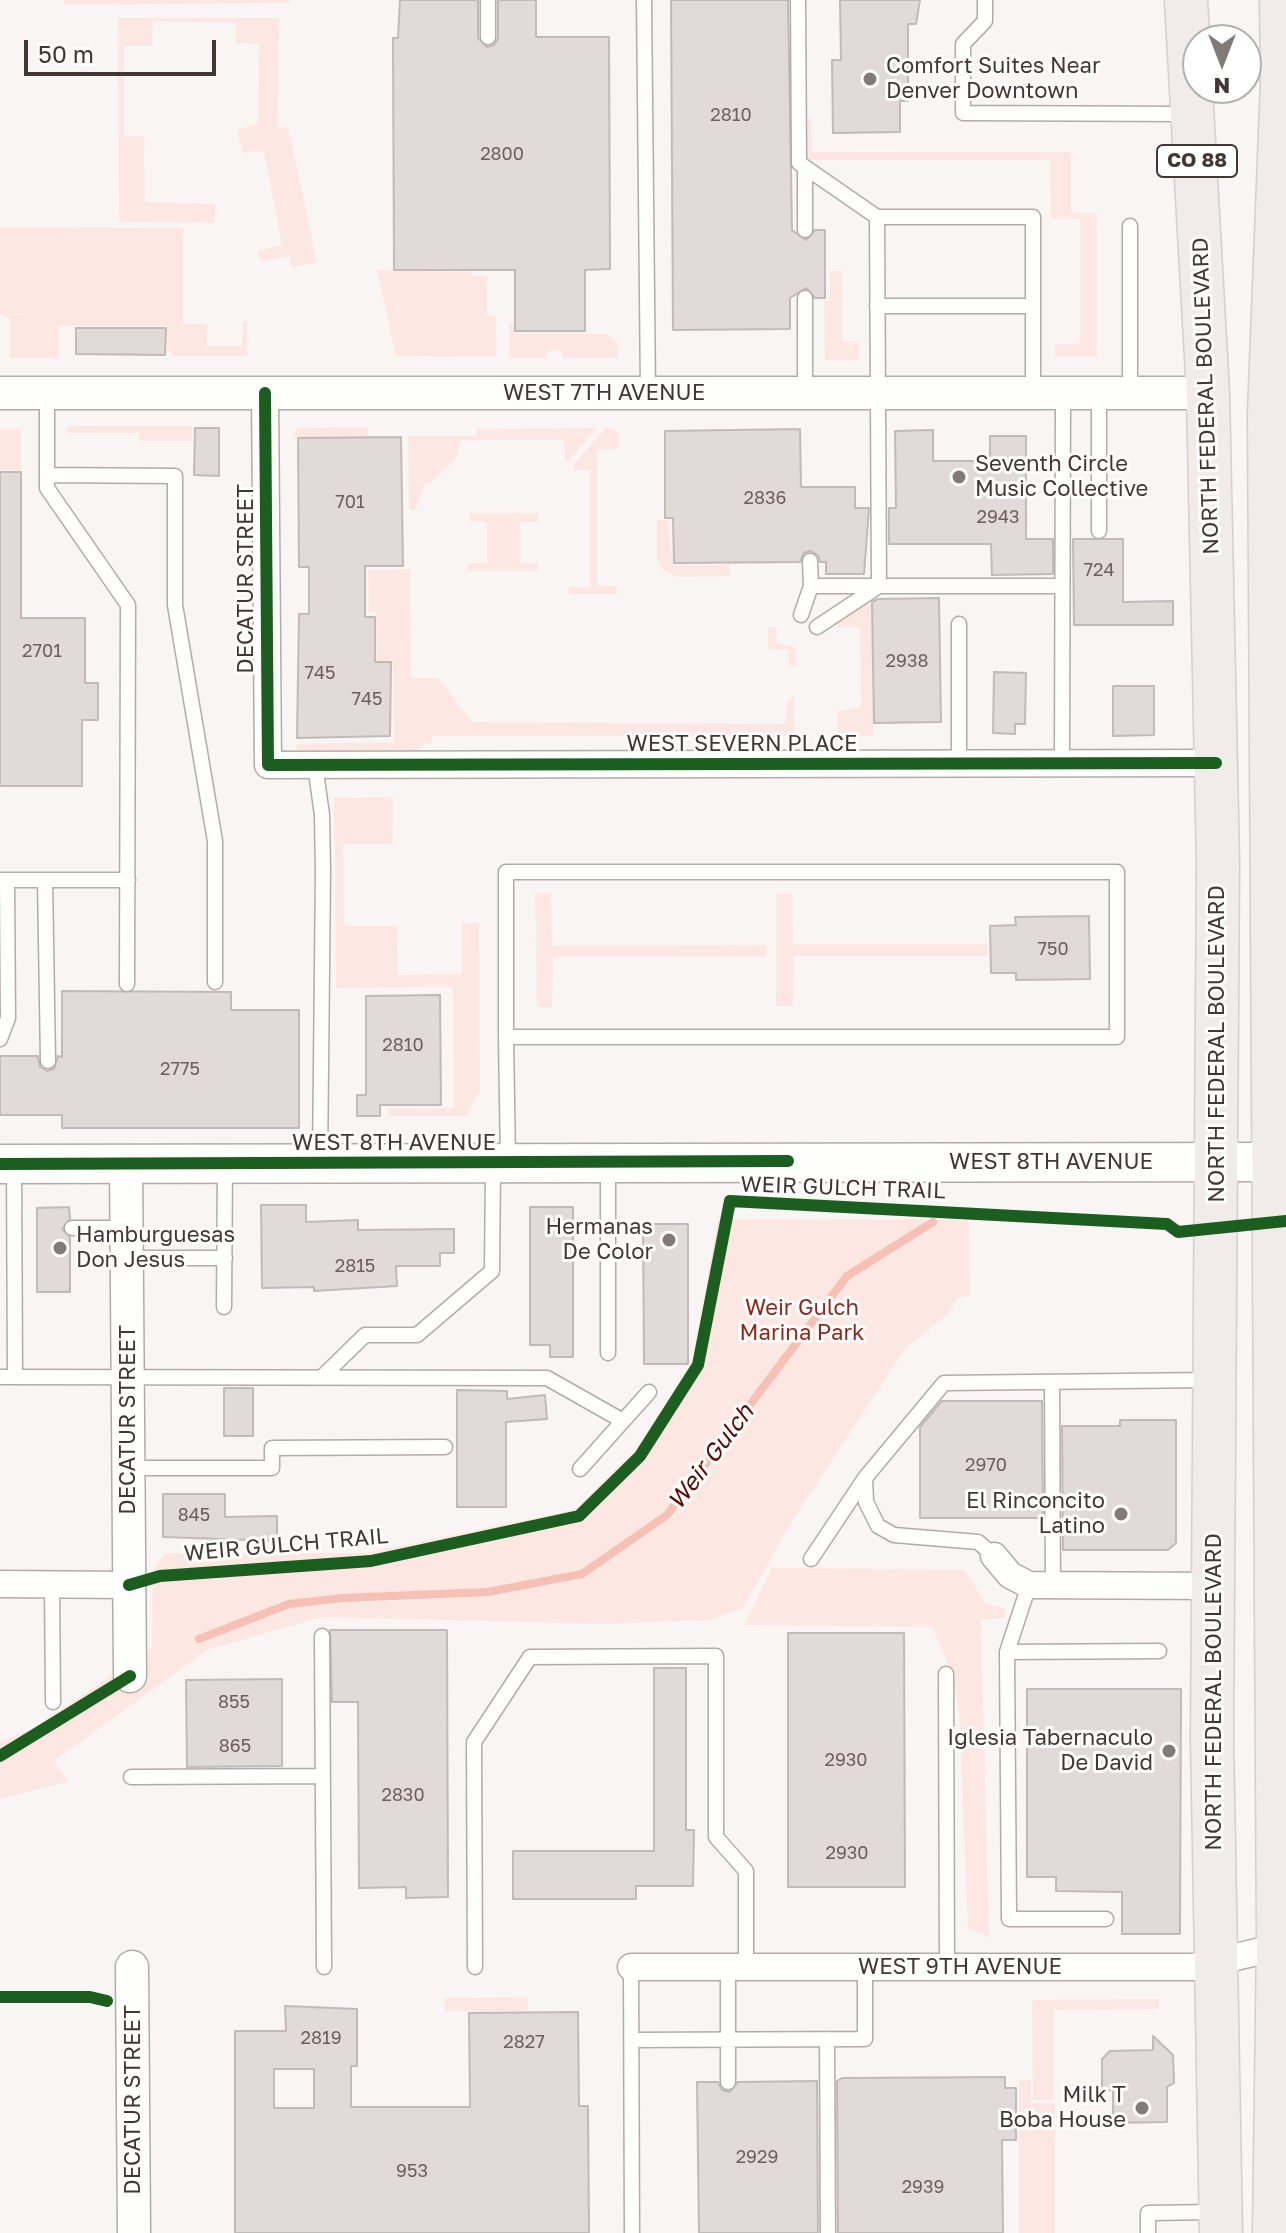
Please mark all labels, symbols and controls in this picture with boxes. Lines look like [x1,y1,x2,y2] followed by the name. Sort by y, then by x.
[28,24,220,74] scale bar
[1182,24,1262,104] north arrow
[38,39,94,68] text: 50 m
[886,53,1100,104] place label: Comfort Suites Near Denver Downtown
[861,70,879,88] marker: Comfort Suites Near Denver Downtown
[1214,73,1230,100] text: N
[710,104,752,126] house number: 2810
[480,143,524,165] house number: 2800
[1157,145,1237,177] road number: CO 88
[1187,237,1225,555] street label: NORTH FEDERAL BOULEVARD
[503,380,705,406] street label: WEST 7TH AVENUE
[975,451,1148,502] place label: Seventh Circle Music Collective
[950,468,968,486] marker: Seventh Circle Music Collective
[233,484,259,674] street label: DECATUR STREET
[744,487,786,509] house number: 2836
[335,491,365,513] house number: 701
[977,506,1019,528] house number: 2943
[1084,559,1114,581] house number: 724
[22,640,62,662] house number: 2701
[886,650,928,672] house number: 2938
[305,662,335,684] house number: 745
[352,688,382,710] house number: 745
[627,731,857,757] street label: WEST SEVERN PLACE
[1204,885,1230,1203] street label: NORTH FEDERAL BOULEVARD
[1037,938,1069,960] house number: 750
[382,1034,424,1056] house number: 2810
[160,1058,200,1080] house number: 2775
[292,1130,496,1156] street label: WEST 8TH AVENUE
[949,1149,1153,1175] street label: WEST 8TH AVENUE
[740,1171,946,1205] street label: WEIR GULCH TRAIL
[545,1214,653,1266] place label: Hermanas De Color
[76,1222,235,1274] place label: Hamburguesas Don Jesus
[660,1231,678,1249] marker: Hermanas De Color
[51,1239,69,1257] marker: Hamburguesas Don Jesus
[335,1255,375,1277] house number: 2815
[740,1295,864,1346] park label: Weir Gulch Marina Park
[115,1325,141,1515] street label: DECATUR STREET
[662,1399,760,1515] water label: Weir Gulch
[965,1454,1007,1476] house number: 2970
[966,1488,1105,1540] place label: El Rinconcito Latino
[178,1504,210,1526] house number: 845
[1112,1505,1130,1523] marker: El Rinconcito Latino
[183,1523,389,1567] street label: WEIR GULCH TRAIL
[1201,1533,1227,1851] street label: NORTH FEDERAL BOULEVARD
[218,1691,250,1713] house number: 855
[947,1725,1153,1776] place label: Iglesia Tabernaculo De David
[219,1735,251,1757] house number: 865
[1160,1742,1178,1760] marker: Iglesia Tabernaculo De David
[824,1749,868,1771] house number: 2930
[381,1784,425,1806] house number: 2830
[825,1842,869,1864] house number: 2930
[858,1954,1062,1980] street label: WEST 9TH AVENUE
[120,2005,146,2195] street label: DECATUR STREET
[300,2027,342,2049] house number: 2819
[503,2031,545,2053] house number: 2827
[999,2082,1126,2134] place label: Milk T Boba House
[1133,2099,1151,2117] marker: Milk T Boba House
[736,2146,778,2168] house number: 2929
[396,2160,428,2182] house number: 953
[902,2176,944,2198] house number: 2939

